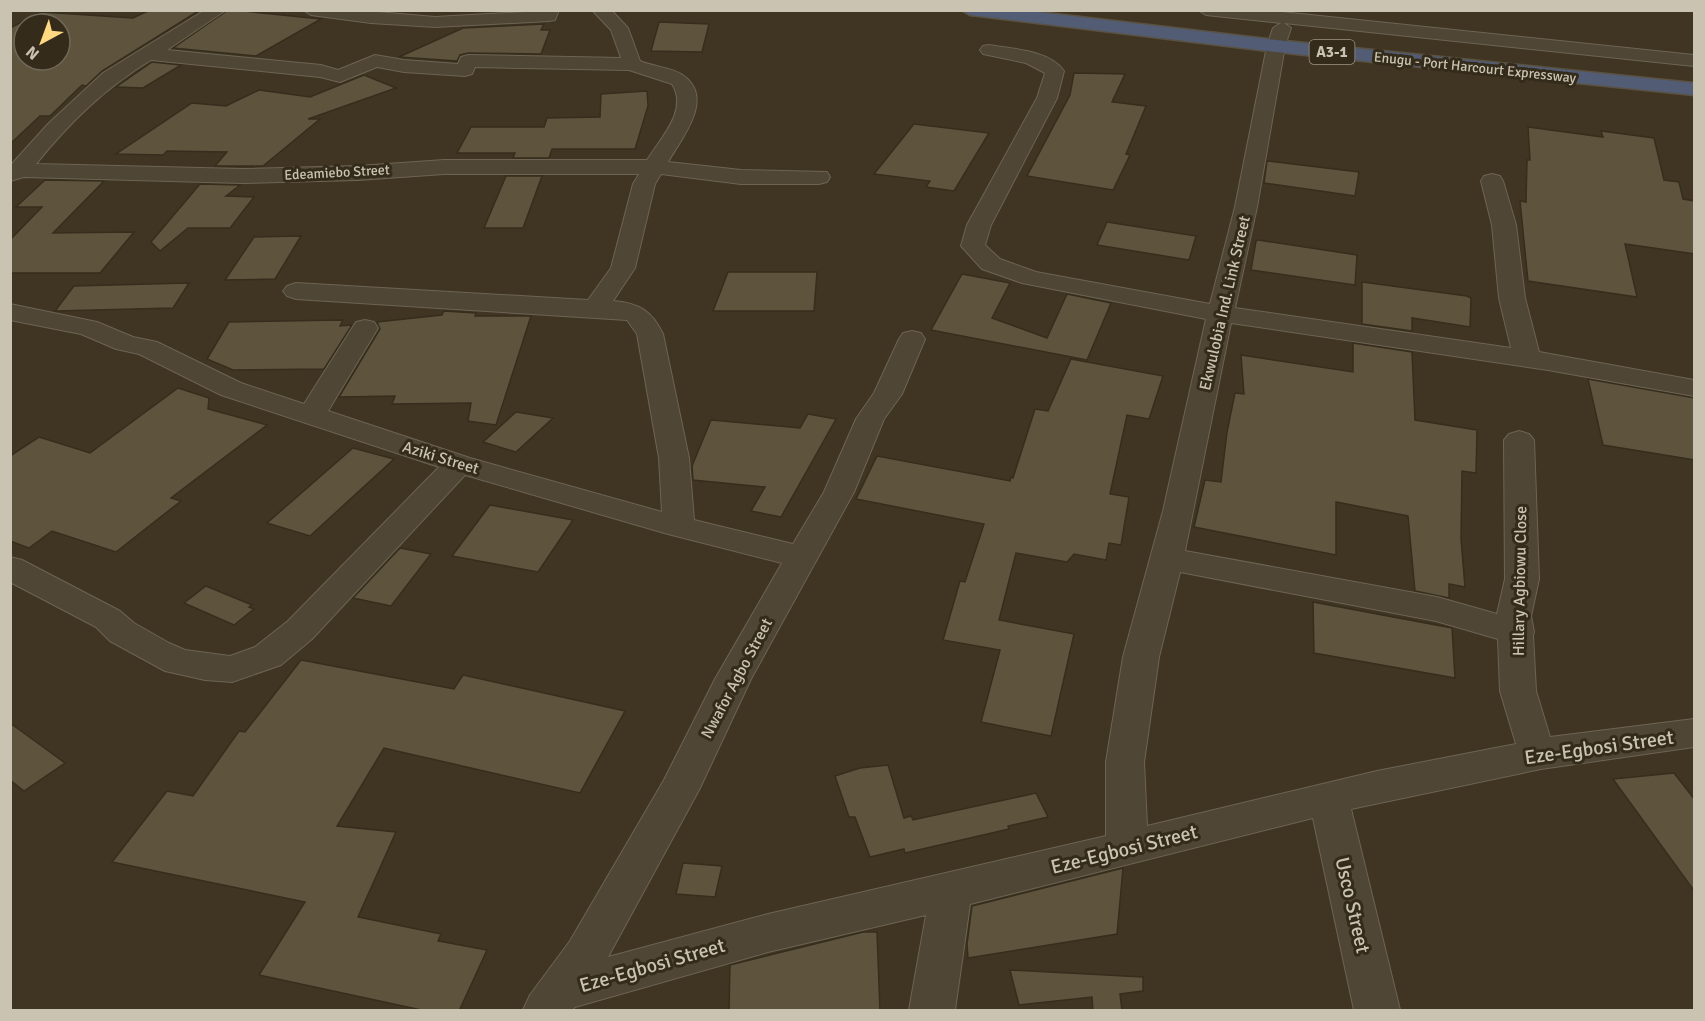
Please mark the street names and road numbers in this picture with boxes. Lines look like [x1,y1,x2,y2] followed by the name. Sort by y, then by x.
[1310,40,1354,64] road number: A3-1
[1373,48,1577,87] street label: Enugu - Port Harcourt Expressway
[284,161,390,184] street label: Edeamiebo Street
[1195,214,1255,393] street label: Ekwulobia Ind. Link Street
[400,437,482,479] street label: Aziki Street
[1509,506,1531,656] street label: Hillary Agbiowu Close
[697,615,777,742] street label: Nwafor Agbo Street
[1523,725,1675,770] street label: Eze-Egbosi Street
[1048,819,1200,880] street label: Eze-Egbosi Street
[1329,855,1376,956] street label: Usco Street
[576,933,728,998] street label: Eze-Egbosi Street

